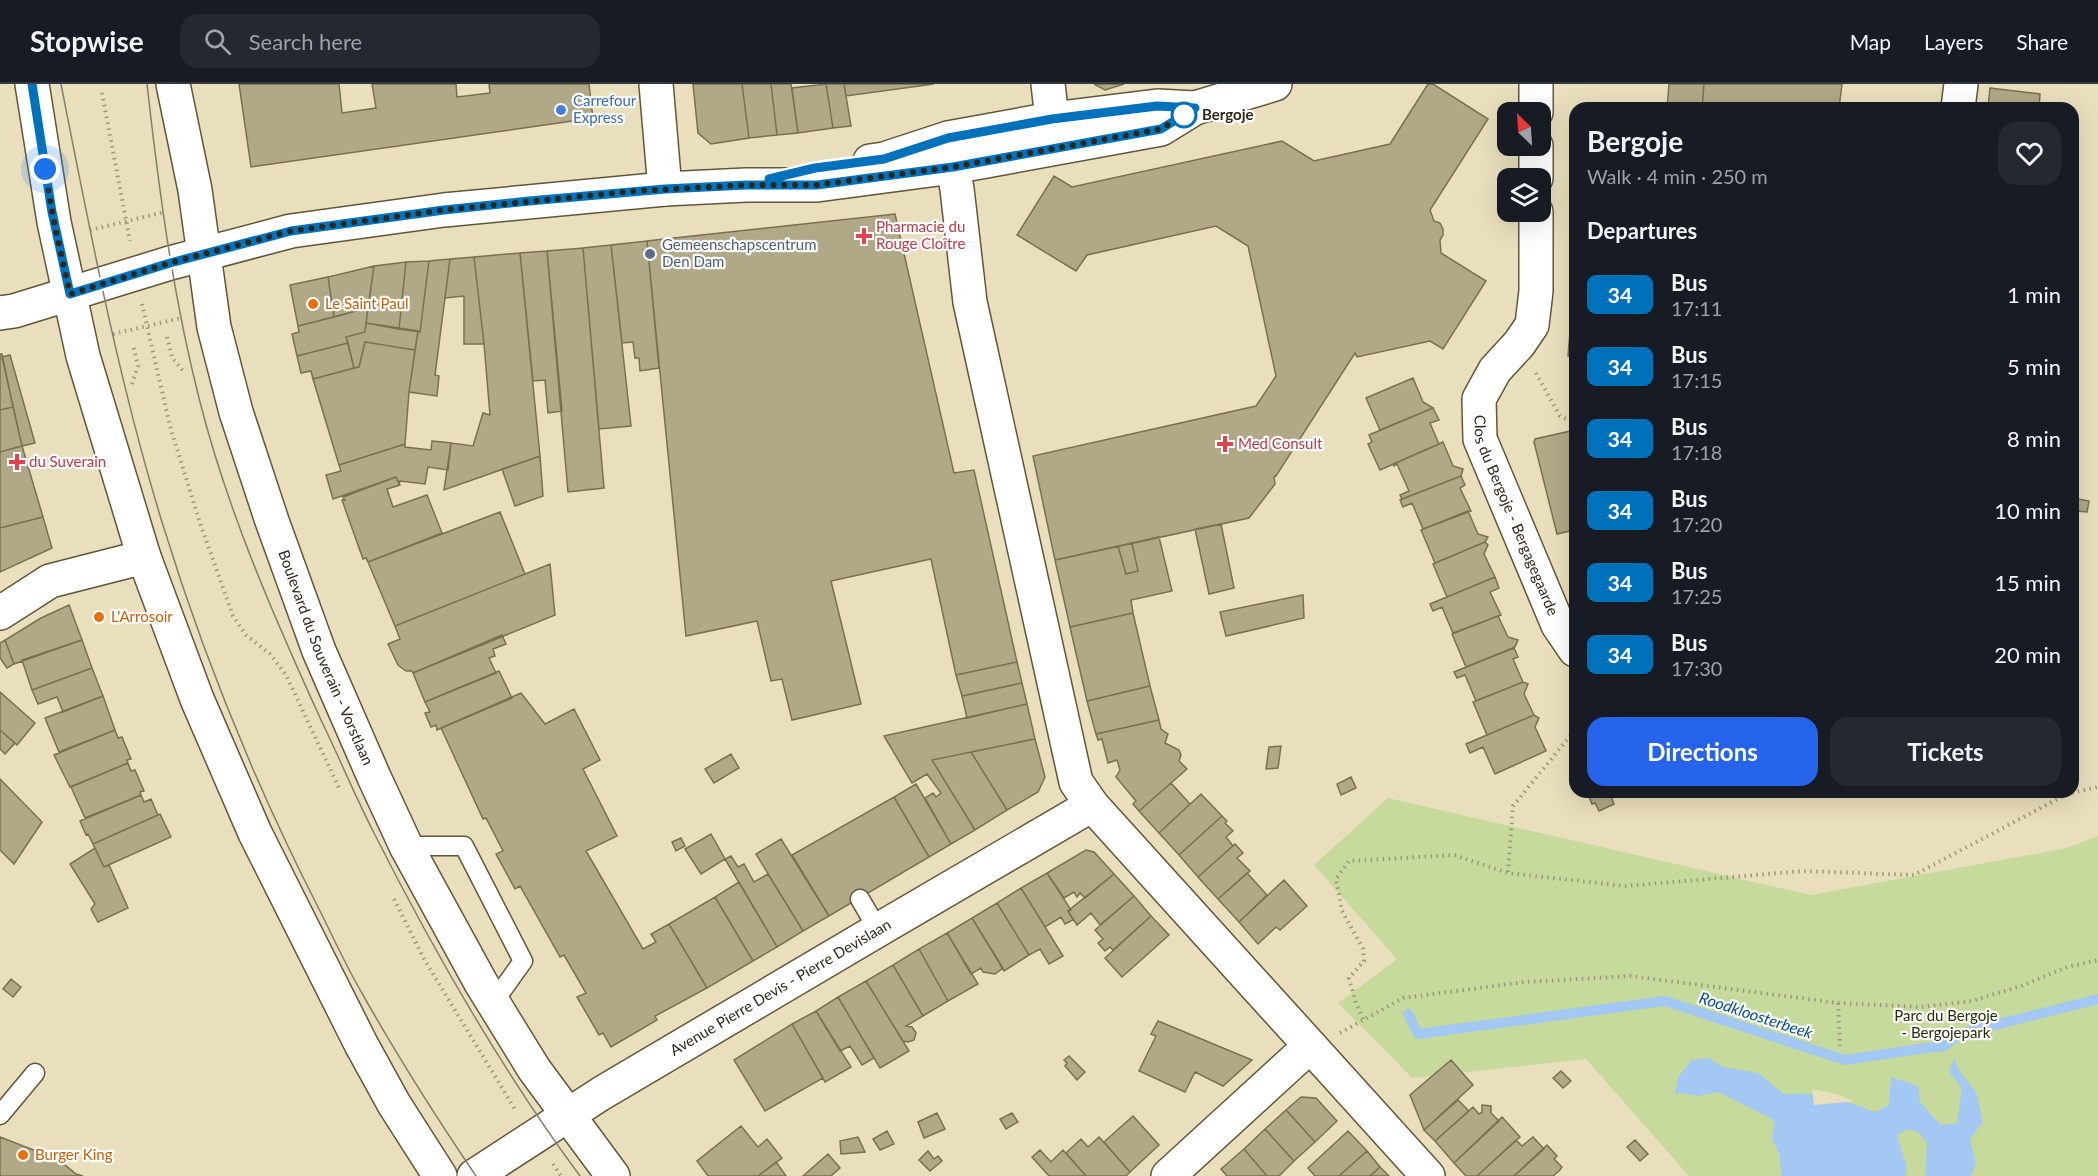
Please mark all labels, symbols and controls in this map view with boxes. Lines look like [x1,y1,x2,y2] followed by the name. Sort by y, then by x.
[180,14,600,68] search box
[30,24,144,58] text: Stopwise
[201,25,234,58] icon: search
[249,28,362,55] text: Search here
[1850,29,1891,54] text: Map
[1924,29,1983,54] text: Layers
[2016,29,2068,54] text: Share
[573,91,637,126] place label: Carrefour Express
[1171,102,1197,128] marker: Bergoje
[1497,102,1551,156] north arrow
[1497,102,1551,222] map controls
[554,103,568,117] marker: Carrefour Express
[1202,105,1254,123] place label: Bergoje
[1998,122,2061,185] button: heart
[1587,124,1683,158] text: Bergoje
[30,154,60,184] your location
[1587,164,1768,188] text: Walk · 4 min · 250 m
[1497,168,1551,222] button: layers
[876,217,965,252] place label: Pharmacie du Rouge Cloître
[1587,217,1697,244] text: Departures
[857,229,871,243] marker: Pharmacie du Rouge Cloître
[662,235,816,270] place label: Gemeenschapscentrum Den Dam
[643,247,657,261] marker: Gemeenschapscentrum Den Dam
[1671,269,1707,296] text: Bus
[2007,281,2061,308] text: 1 min
[1608,282,1632,307] text: 34
[325,294,409,312] place label: Le Saint Paul
[1671,296,1722,320] text: 17:11
[306,297,320,311] marker: Le Saint Paul
[1671,341,1707,368] text: Bus
[2007,353,2061,380] text: 5 min
[1608,354,1632,379] text: 34
[1671,368,1722,392] text: 17:15
[1671,413,1707,440] text: Bus
[1471,415,1563,618] street label: Clos du Bergoje - Bergagegaarde
[2007,425,2061,452] text: 8 min
[1608,426,1632,451] text: 34
[1238,434,1323,452] place label: Med Consult
[1216,435,1234,453] marker: Med Consult
[1671,440,1722,464] text: 17:18
[29,452,106,470] place label: du Suverain
[10,455,24,469] marker: du Suverain
[1671,485,1707,512] text: Bus
[1994,497,2061,524] text: 10 min
[1608,498,1632,523] text: 34
[1671,512,1722,536] text: 17:20
[275,547,378,768] street label: Boulevard du Souverain - Vorstlaan
[1671,557,1707,584] text: Bus
[1994,569,2061,596] text: 15 min
[1608,570,1632,595] text: 34
[1671,584,1722,608] text: 17:25
[111,607,173,625] place label: L'Arrosoir
[92,610,106,624] marker: L'Arrosoir
[1671,629,1707,656] text: Bus
[1994,641,2061,668] text: 20 min
[1608,642,1632,667] text: 34
[1671,656,1722,680] text: 17:30
[1587,717,1818,786] button: Directions
[1830,717,2061,786] button: Tickets
[666,915,894,1059] street label: Avenue Pierre Devis - Pierre Devislaan
[1697,987,1816,1042] water label: Roodkloosterbeek
[1894,1006,1998,1041] park label: Parc du Bergoje - Bergojepark
[35,1145,113,1163] place label: Burger King
[16,1148,30,1162] marker: Burger King

